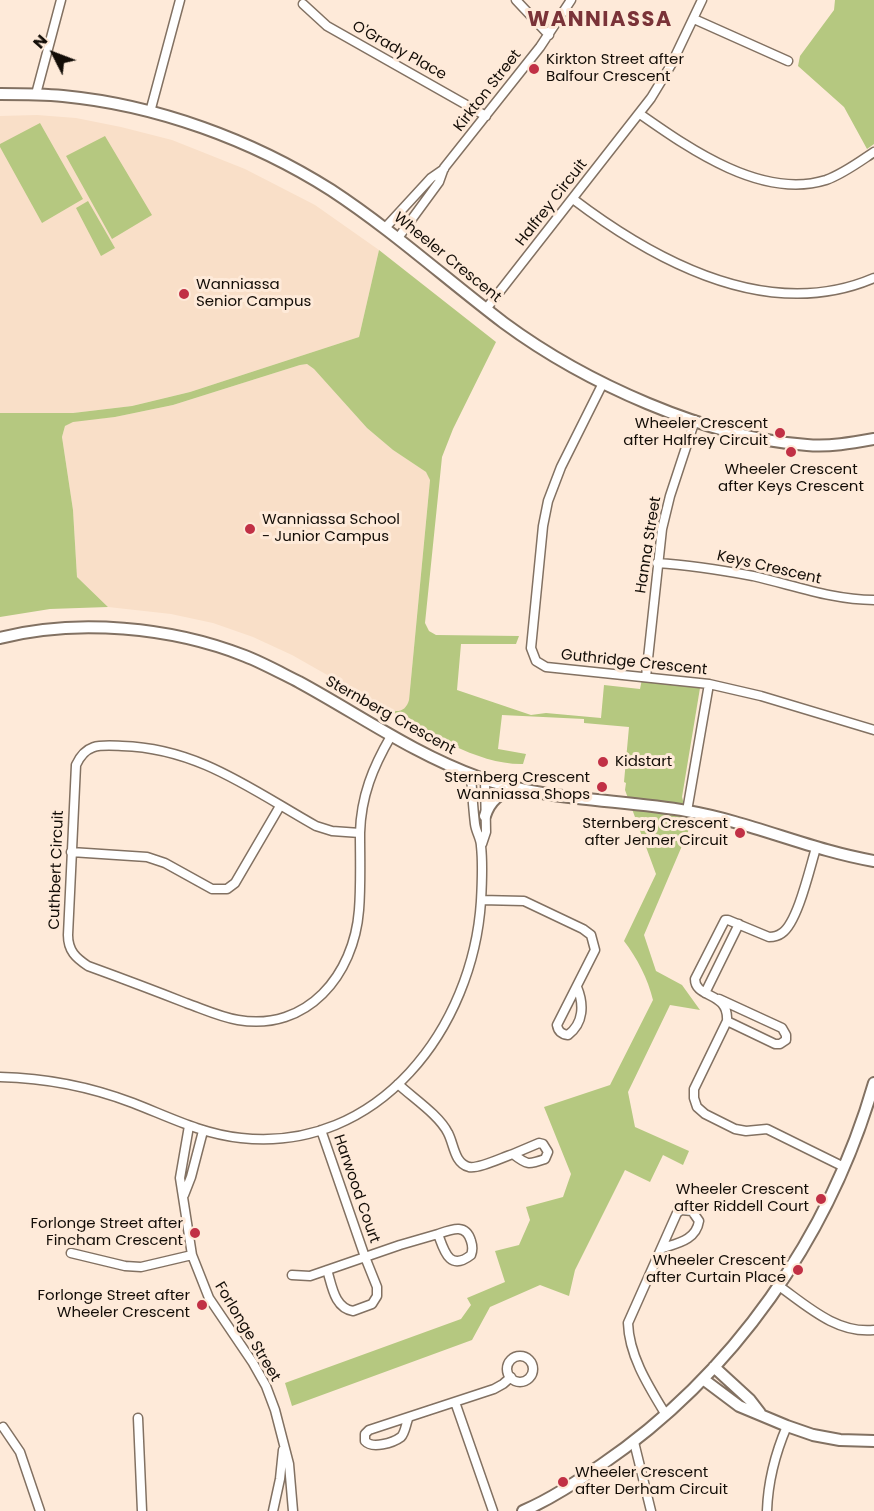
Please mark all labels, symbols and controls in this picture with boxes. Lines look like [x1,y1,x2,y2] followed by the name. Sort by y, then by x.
[527,8,673,34] district label: WANNIASSA
[349,18,449,84] street label: O'Grady Place
[24,24,84,84] north arrow
[28,29,53,54] text: N
[451,47,525,135] street label: Kirkton Street
[546,51,684,86] place label: Kirkton Street after Balfour Crescent
[527,62,541,76] marker: Kirkton Street after Balfour Crescent
[513,156,591,250] street label: Halfrey Circuit
[390,209,504,307] street label: Wheeler Crescent
[196,276,311,311] place label: Wanniassa Senior Campus
[177,287,191,301] marker: Wanniassa Senior Campus
[623,415,768,450] place label: Wheeler Crescent after Halfrey Circuit
[773,426,787,440] marker: Wheeler Crescent after Halfrey Circuit
[784,445,798,459] marker: Wheeler Crescent after Keys Crescent
[718,461,864,496] place label: Wheeler Crescent after Keys Crescent
[632,495,666,595] street label: Hanna Street
[262,511,400,546] place label: Wanniassa School - Junior Campus
[243,522,257,536] marker: Wanniassa School - Junior Campus
[715,547,823,589] street label: Keys Crescent
[560,646,708,680] street label: Guthridge Crescent
[322,673,458,759] street label: Sternberg Crescent
[615,753,672,771] place label: Kidstart
[596,755,610,769] marker: Kidstart
[444,769,590,804] place label: Sternberg Crescent Wanniassa Shops
[595,780,609,794] marker: Sternberg Crescent Wanniassa Shops
[46,810,68,930] street label: Cuthbert Circuit
[582,815,728,850] place label: Sternberg Crescent after Jenner Circuit
[733,826,747,840] marker: Sternberg Crescent after Jenner Circuit
[329,1132,383,1246] street label: Harwood Court
[674,1181,809,1216] place label: Wheeler Crescent after Riddell Court
[814,1192,828,1206] marker: Wheeler Crescent after Riddell Court
[31,1215,183,1250] place label: Forlonge Street after Fincham Crescent
[188,1226,202,1240] marker: Forlonge Street after Fincham Crescent
[646,1252,786,1287] place label: Wheeler Crescent after Curtain Place
[791,1263,805,1277] marker: Wheeler Crescent after Curtain Place
[210,1279,284,1385] street label: Forlonge Street
[38,1287,190,1322] place label: Forlonge Street after Wheeler Crescent
[195,1298,209,1312] marker: Forlonge Street after Wheeler Crescent
[575,1464,728,1499] place label: Wheeler Crescent after Derham Circuit
[556,1475,570,1489] marker: Wheeler Crescent after Derham Circuit

